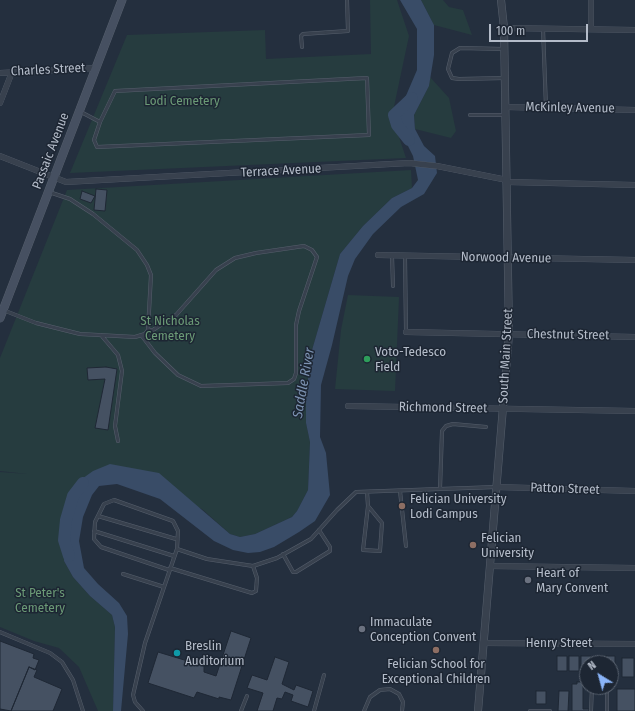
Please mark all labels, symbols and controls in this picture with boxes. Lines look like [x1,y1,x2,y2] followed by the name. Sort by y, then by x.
[491,16,590,42] scale bar
[496,24,525,38] text: 100 m
[10,60,86,80] street label: Charles Street
[144,93,220,109] park label: Lodi Cemetery
[525,99,615,117] street label: McKinley Avenue
[29,111,73,191] street label: Passaic Avenue
[240,161,322,181] street label: Terrace Avenue
[461,249,551,267] street label: Norwood Avenue
[496,308,516,404] street label: South Main Street
[140,313,200,344] park label: St Nicholas Cemetery
[527,326,609,344] street label: Chestnut Street
[375,344,446,375] place label: Voto-Tedesco Field
[290,346,318,420] water label: Saddle River
[362,354,372,364] marker: Voto-Tedesco Field
[399,399,487,417] street label: Richmond Street
[530,480,600,498] street label: Patton Street
[410,491,507,522] place label: Felician University Lodi Campus
[397,501,407,511] marker: Felician University Lodi Campus
[481,530,534,561] place label: Felician University
[468,540,478,550] marker: Felician University
[536,565,608,596] place label: Heart of Mary Convent
[523,575,533,585] marker: Heart of Mary Convent
[15,585,65,616] park label: St Peter's Cemetery
[370,614,476,645] place label: Immaculate Conception Convent
[357,624,367,634] marker: Immaculate Conception Convent
[526,635,592,651] street label: Henry Street
[185,638,244,669] place label: Breslin Auditorium
[431,645,441,655] marker: Felician School for Exceptional Children
[172,648,182,658] marker: Breslin Auditorium
[579,655,619,695] north arrow
[382,656,490,687] place label: Felician School for Exceptional Children
[586,659,599,673] text: N

